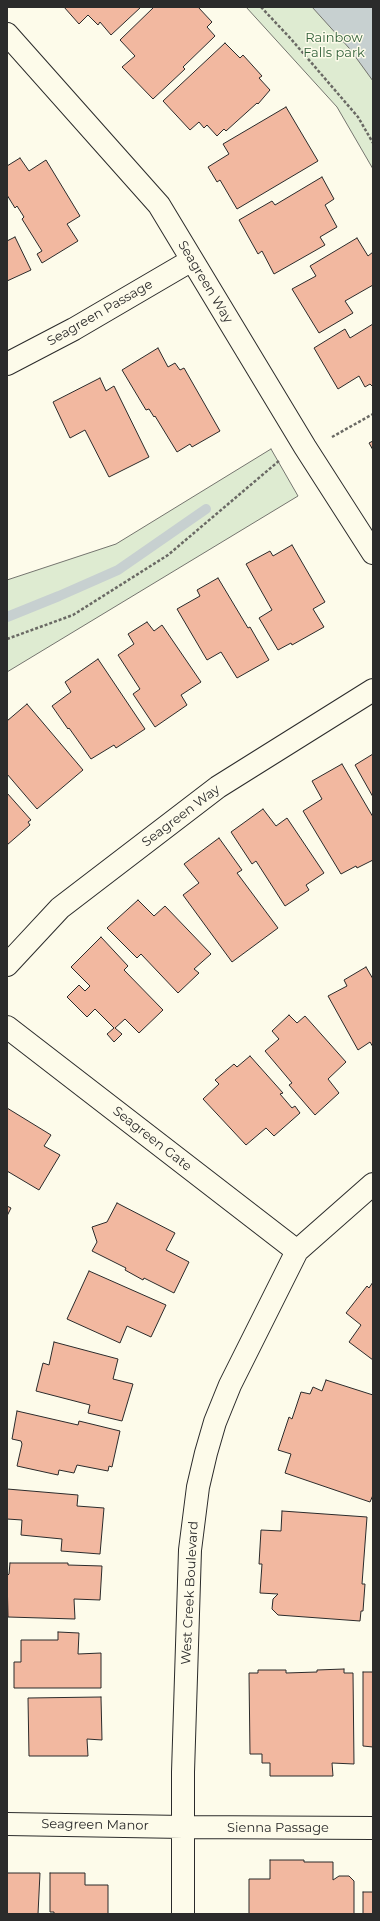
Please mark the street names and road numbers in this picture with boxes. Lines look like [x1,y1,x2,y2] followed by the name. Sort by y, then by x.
[174,238,236,326] street label: Seagreen Way
[45,276,155,350] street label: Seagreen Passage
[139,782,223,850] street label: Seagreen Way
[109,1103,195,1175] street label: Seagreen Gate
[178,1521,202,1665] street label: West Creek Boulevard
[41,1816,149,1834] street label: Seagreen Manor
[227,1820,329,1836] street label: Sienna Passage

